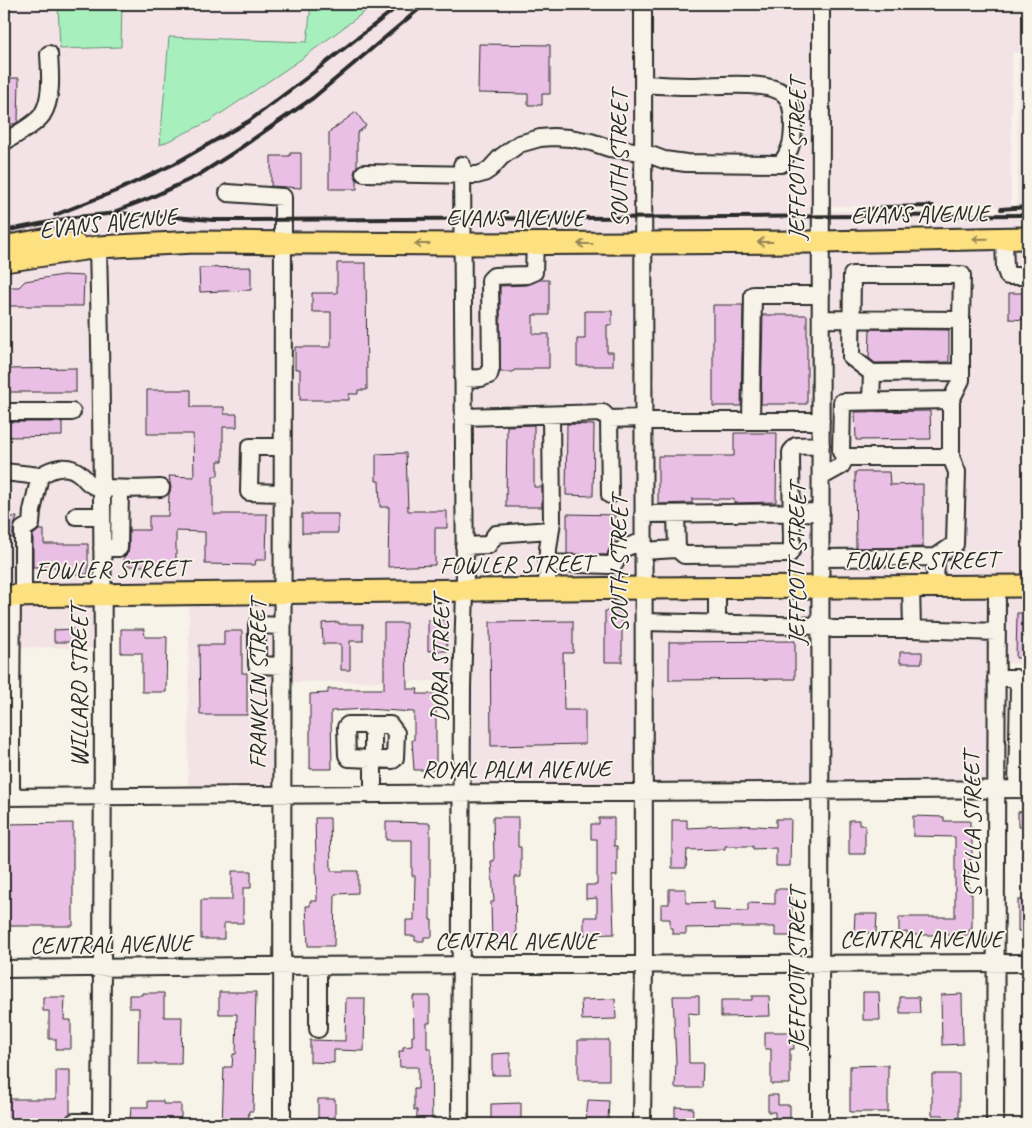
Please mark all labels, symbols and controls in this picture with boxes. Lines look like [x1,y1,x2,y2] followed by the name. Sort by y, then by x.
[782,73,812,241] street label: JEFFCOTT STREET
[604,86,634,227] street label: SOUTH STREET
[851,198,992,230] street label: EVANS AVENUE
[38,201,181,245] street label: EVANS AVENUE
[446,203,587,233] street label: EVANS AVENUE
[972,234,988,244] one-way arrow
[757,237,773,247] one-way arrow
[414,239,430,249] one-way arrow
[577,239,593,249] one-way arrow
[782,478,812,646] street label: JEFFCOTT STREET
[604,491,634,632] street label: SOUTH STREET
[845,545,1003,575] street label: FOWLER STREET
[440,548,598,580] street label: FOWLER STREET
[35,553,193,585] street label: FOWLER STREET
[424,590,456,722] street label: DORA STREET
[243,594,273,769] street label: FRANKLIN STREET
[64,599,94,767] street label: WILLARD STREET
[957,747,987,897] street label: STELLA STREET
[421,754,614,784] street label: ROYAL PALM AVENUE
[782,883,812,1051] street label: JEFFCOTT STREET
[840,924,1005,954] street label: CENTRAL AVENUE
[435,926,600,956] street label: CENTRAL AVENUE
[29,928,195,960] street label: CENTRAL AVENUE

